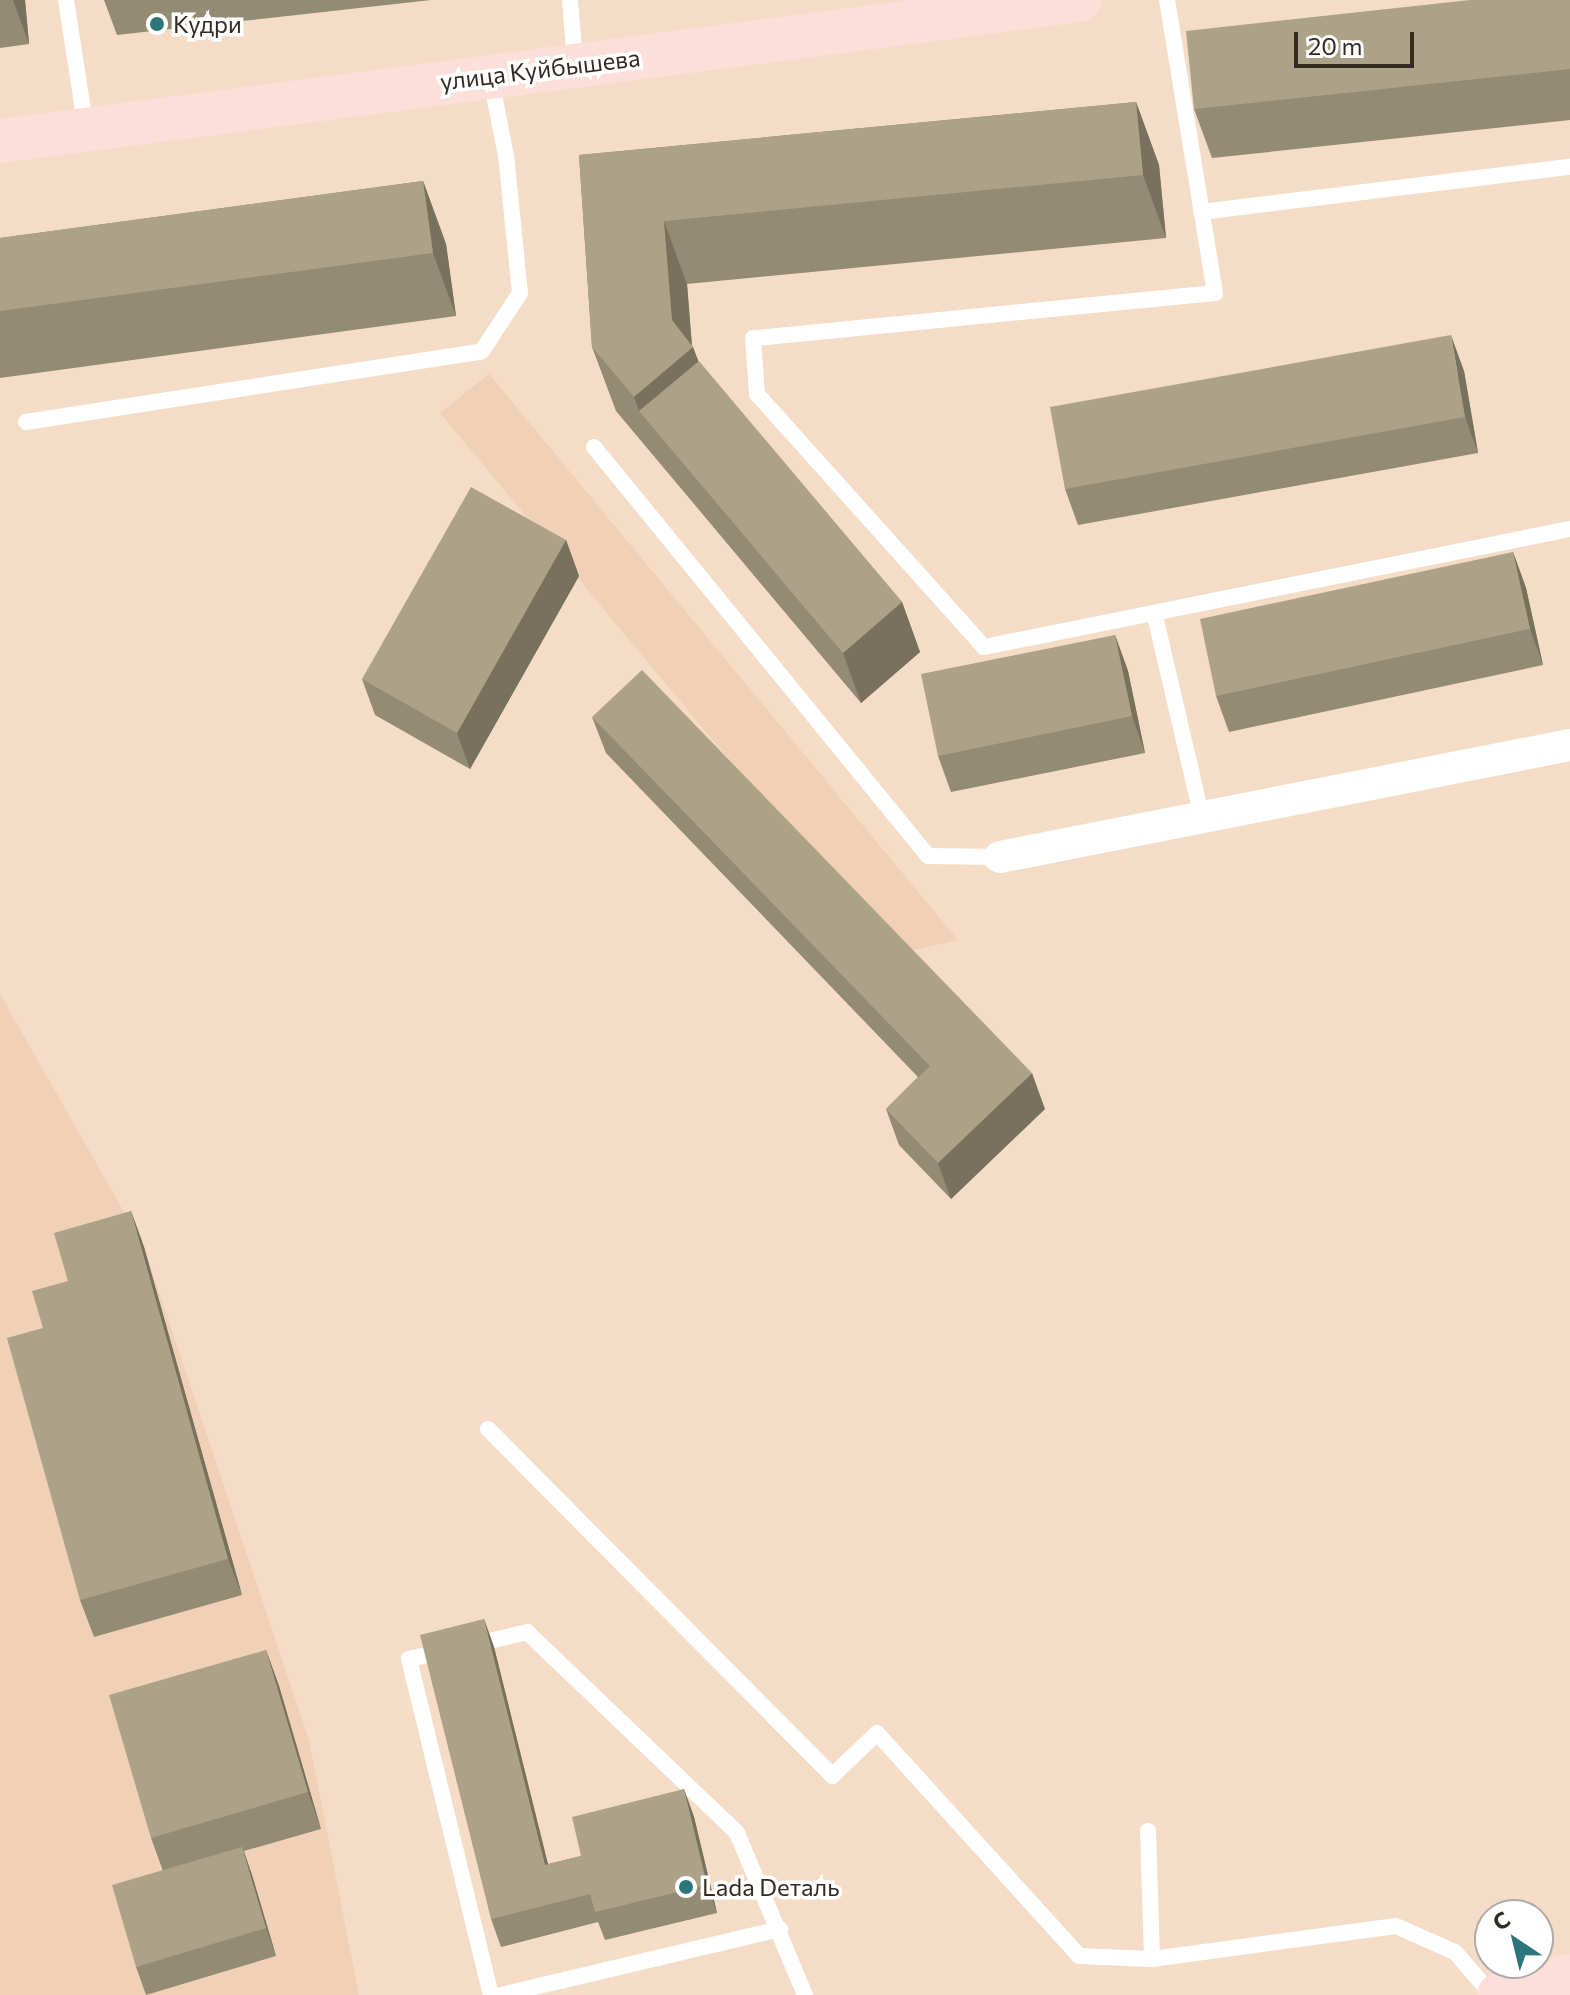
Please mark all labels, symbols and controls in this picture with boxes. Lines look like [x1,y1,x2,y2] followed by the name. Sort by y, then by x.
[173,10,242,38] place label: Кудри
[148,15,166,33] marker: Кудри
[1298,16,1418,66] scale bar
[1308,31,1362,60] text: 20 m
[438,42,642,96] street label: улица Куйбышева
[702,1873,840,1901] place label: Lada Dеталь
[677,1878,695,1896] marker: Lada Dеталь
[1474,1899,1554,1979] north arrow
[1487,1905,1515,1936] text: С

